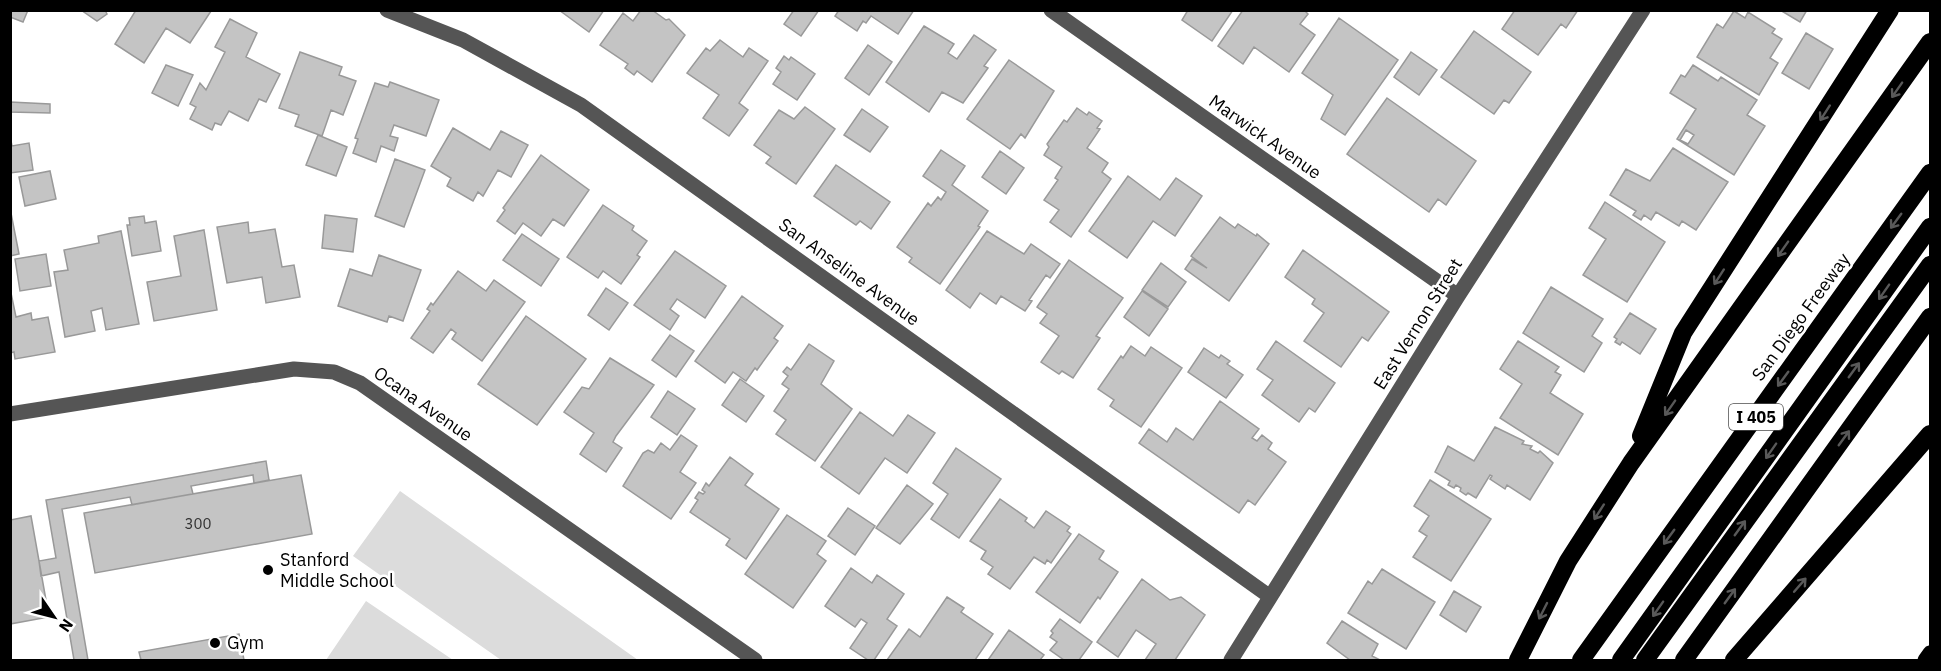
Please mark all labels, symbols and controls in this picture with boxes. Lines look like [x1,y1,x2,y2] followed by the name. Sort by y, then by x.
[1890,82,1903,98] one-way arrow
[1205,89,1326,184] street label: Marwick Avenue
[1818,104,1830,121] one-way arrow
[1890,212,1903,228] one-way arrow
[774,213,924,331] street label: San Anseline Avenue
[1777,240,1789,256] one-way arrow
[1746,248,1855,385] street label: San Diego Freeway
[1368,254,1467,394] street label: East Vernon Street
[1713,268,1725,284] one-way arrow
[1878,283,1890,299] one-way arrow
[369,361,477,446] street label: Ocana Avenue
[1848,362,1861,378] one-way arrow
[1777,370,1789,387] one-way arrow
[1664,399,1676,415] one-way arrow
[1729,404,1783,430] road number: I 405
[1838,430,1850,446] one-way arrow
[1765,442,1777,458] one-way arrow
[1593,503,1605,520] one-way arrow
[184,514,212,533] house number: 300
[1734,520,1746,536] one-way arrow
[1663,529,1675,545] one-way arrow
[280,548,394,592] place label: Stanford Middle School
[261,563,275,577] marker: Stanford Middle School
[1793,577,1806,593] one-way arrow
[24,587,84,647] north arrow
[1724,588,1736,604] one-way arrow
[1652,601,1664,617] one-way arrow
[1537,602,1549,619] one-way arrow
[55,615,78,636] text: N
[227,631,264,654] place label: Gym
[208,636,222,650] marker: Gym

